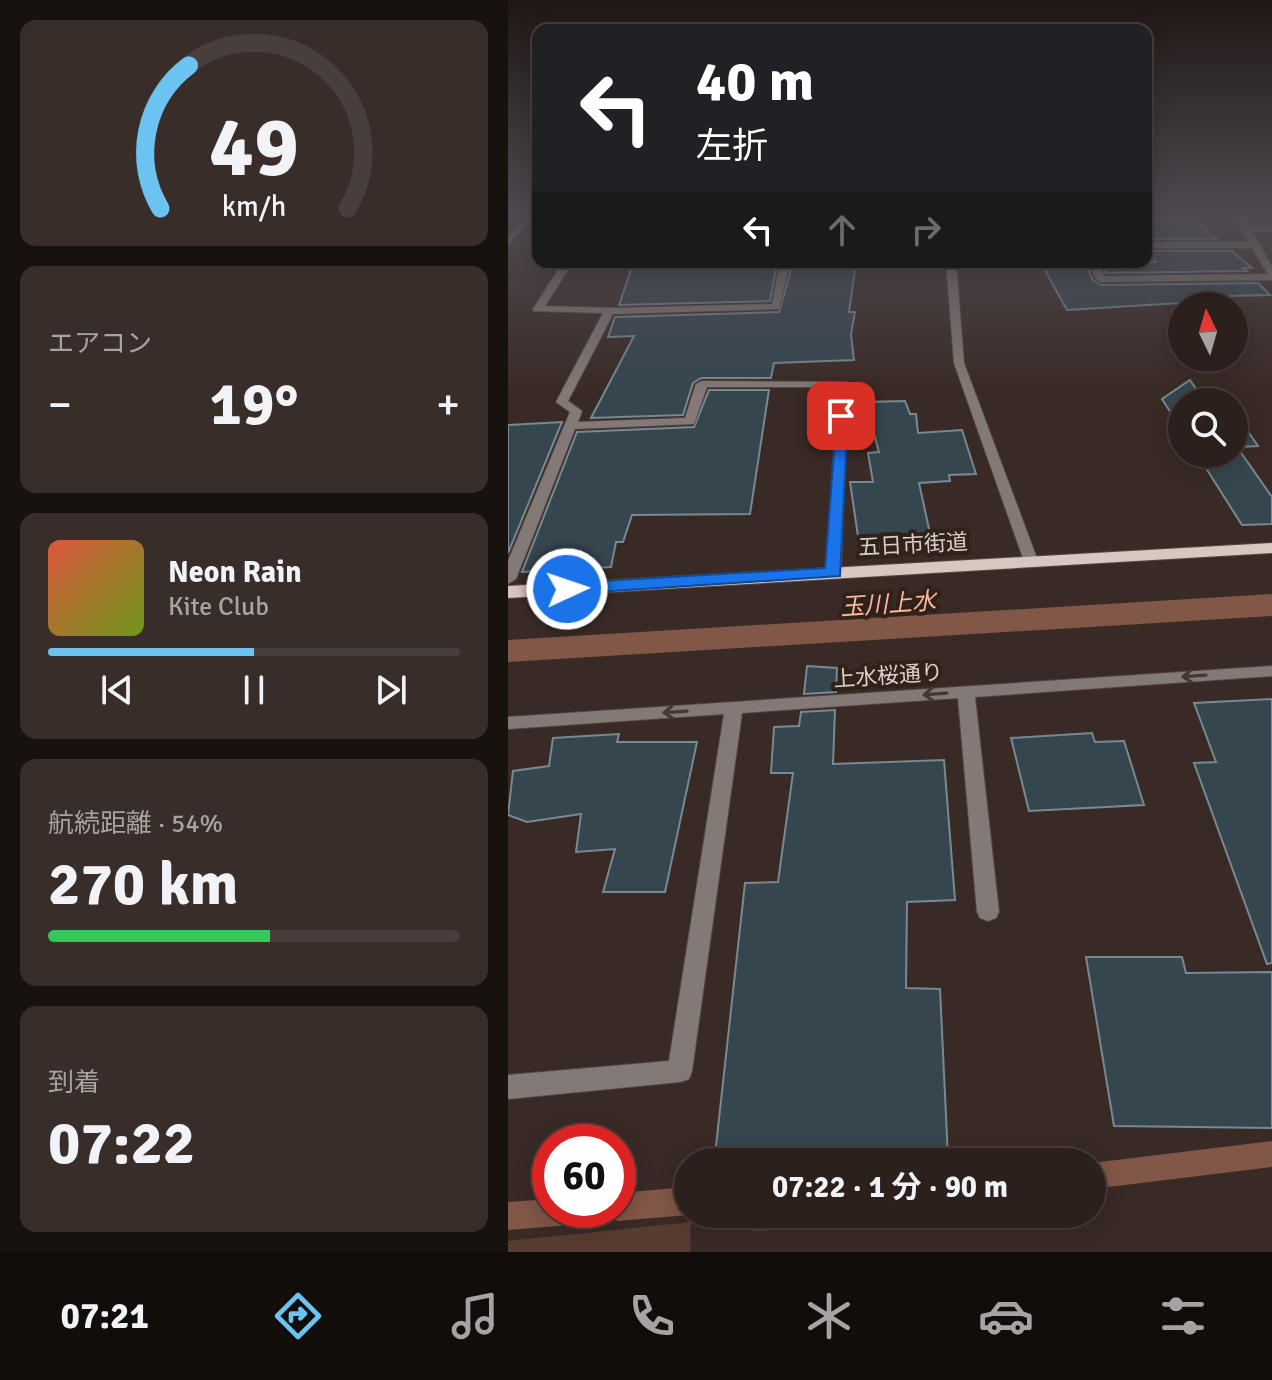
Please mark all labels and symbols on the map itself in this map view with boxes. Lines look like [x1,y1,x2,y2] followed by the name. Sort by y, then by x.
[1168,292,1248,372] north arrow
[807,382,875,450] pin
[857,528,969,561] street label: 五日市街道
[525,547,609,631] position arrow
[839,585,940,622] water label: 玉川上水
[832,658,944,693] street label: 上水桜通り
[1181,669,1208,684] one-way arrow
[922,687,949,702] one-way arrow
[662,705,689,720] one-way arrow
[532,1124,636,1228] speed limit sign: 60

